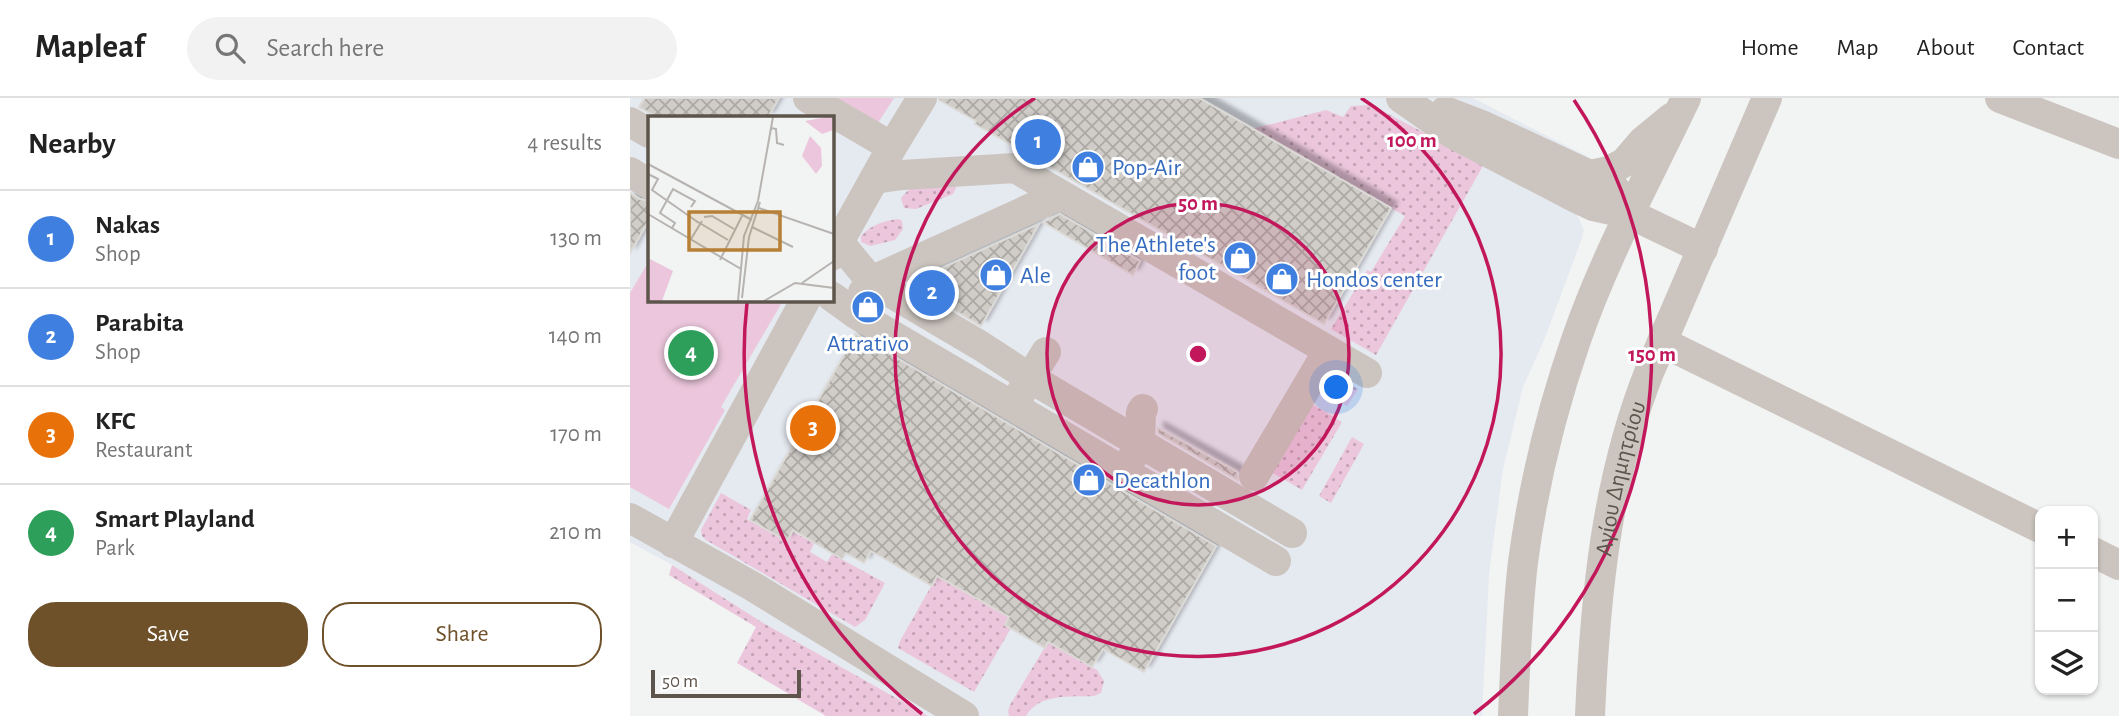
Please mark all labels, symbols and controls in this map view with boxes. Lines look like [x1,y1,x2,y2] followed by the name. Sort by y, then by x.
[187,17,677,80] search box
[211,29,249,67] icon: search
[35,31,145,64] text: Mapleaf
[267,35,384,61] text: Search here
[1741,36,1799,60] text: Home
[1837,36,1879,60] text: Map
[1917,36,1974,60] text: About
[2012,36,2084,60] text: Contact
[648,116,833,301] inset map
[1015,116,1061,168] pin: 1
[28,129,116,159] text: Nearby
[1387,130,1437,151] text: 100 m
[527,132,602,155] text: 4 results
[1069,148,1107,186] shop icon: Pop-Air
[1112,156,1181,180] place label: Pop-Air
[1178,193,1218,214] text: 50 m
[95,212,160,238] text: Nakas
[47,227,55,250] text: 1
[550,227,602,250] text: 130 m
[1096,233,1216,285] place label: The Athlete's foot
[1221,239,1259,277] shop icon: The Athlete's foot
[95,243,141,266] text: Shop
[977,256,1015,294] shop icon: Ale
[1263,260,1301,298] shop icon: Hondos center
[1020,264,1051,288] place label: Ale
[909,267,955,319] pin: 2
[1306,268,1442,292] place label: Hondos center
[849,288,887,326] shop icon: Attrativo
[95,310,184,336] text: Parabita
[46,325,56,348] text: 2
[549,325,602,348] text: 140 m
[668,327,714,379] pin: 4
[827,332,909,356] place label: Attrativo
[95,341,141,364] text: Shop
[1186,342,1210,366] centre of rings
[1628,344,1676,365] text: 150 m
[1319,370,1353,404] your location
[1592,398,1651,558] street label: Αγίου Δημητρίου
[790,402,836,454] pin: 3
[95,408,135,434] text: KFC
[46,423,56,446] text: 3
[550,423,602,446] text: 170 m
[95,439,192,462] text: Restaurant
[1070,461,1108,499] shop icon: Decathlon
[1114,469,1211,493] place label: Decathlon
[95,506,255,532] text: Smart Playland
[2035,506,2098,695] map controls
[2035,506,2098,569] button: +
[45,521,57,544] text: 4
[549,521,602,544] text: 210 m
[95,537,135,560] text: Park
[2035,569,2098,632] button: −
[28,602,308,667] button: Save
[322,602,602,667] button: Share
[2035,632,2098,695] button: layers
[651,667,802,699] scale bar
[662,672,698,691] text: 50 m

